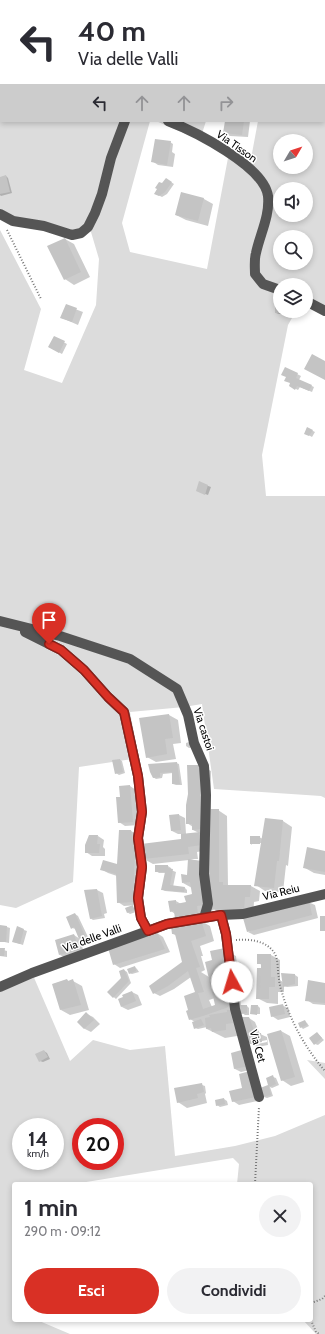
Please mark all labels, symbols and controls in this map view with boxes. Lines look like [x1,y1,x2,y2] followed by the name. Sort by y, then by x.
[78,14,146,48] text: 40 m
[12,16,64,68] icon: left
[78,48,178,70] text: Via delle Valli
[89,92,111,114] icon: left
[131,92,153,114] icon: ahead
[173,92,195,114] icon: ahead
[215,92,237,114] icon: right
[214,127,260,165] street label: Via Tisson
[273,134,313,174] north arrow
[273,134,313,318] map controls
[273,182,313,222] button: sound
[273,230,313,270] button: search
[273,278,313,318] button: layers
[32,603,66,644] pin
[38,609,60,631] icon: arrive
[191,706,217,752] street label: Via castoi
[261,881,301,903] street label: Via Reiu
[61,921,123,955] street label: Via delle Valli
[211,961,253,1003] position arrow
[247,1028,269,1064] street label: Via Cet
[72,1118,124,1170] speed limit sign: 20
[28,1127,48,1151] text: 14
[27,1147,49,1160] text: km/h
[24,1193,78,1222] text: 1 min
[259,1195,301,1237] button: close
[24,1223,101,1239] text: 290 m · 09:12
[24,1268,159,1314] button: Esci
[167,1268,301,1314] button: Condividi

